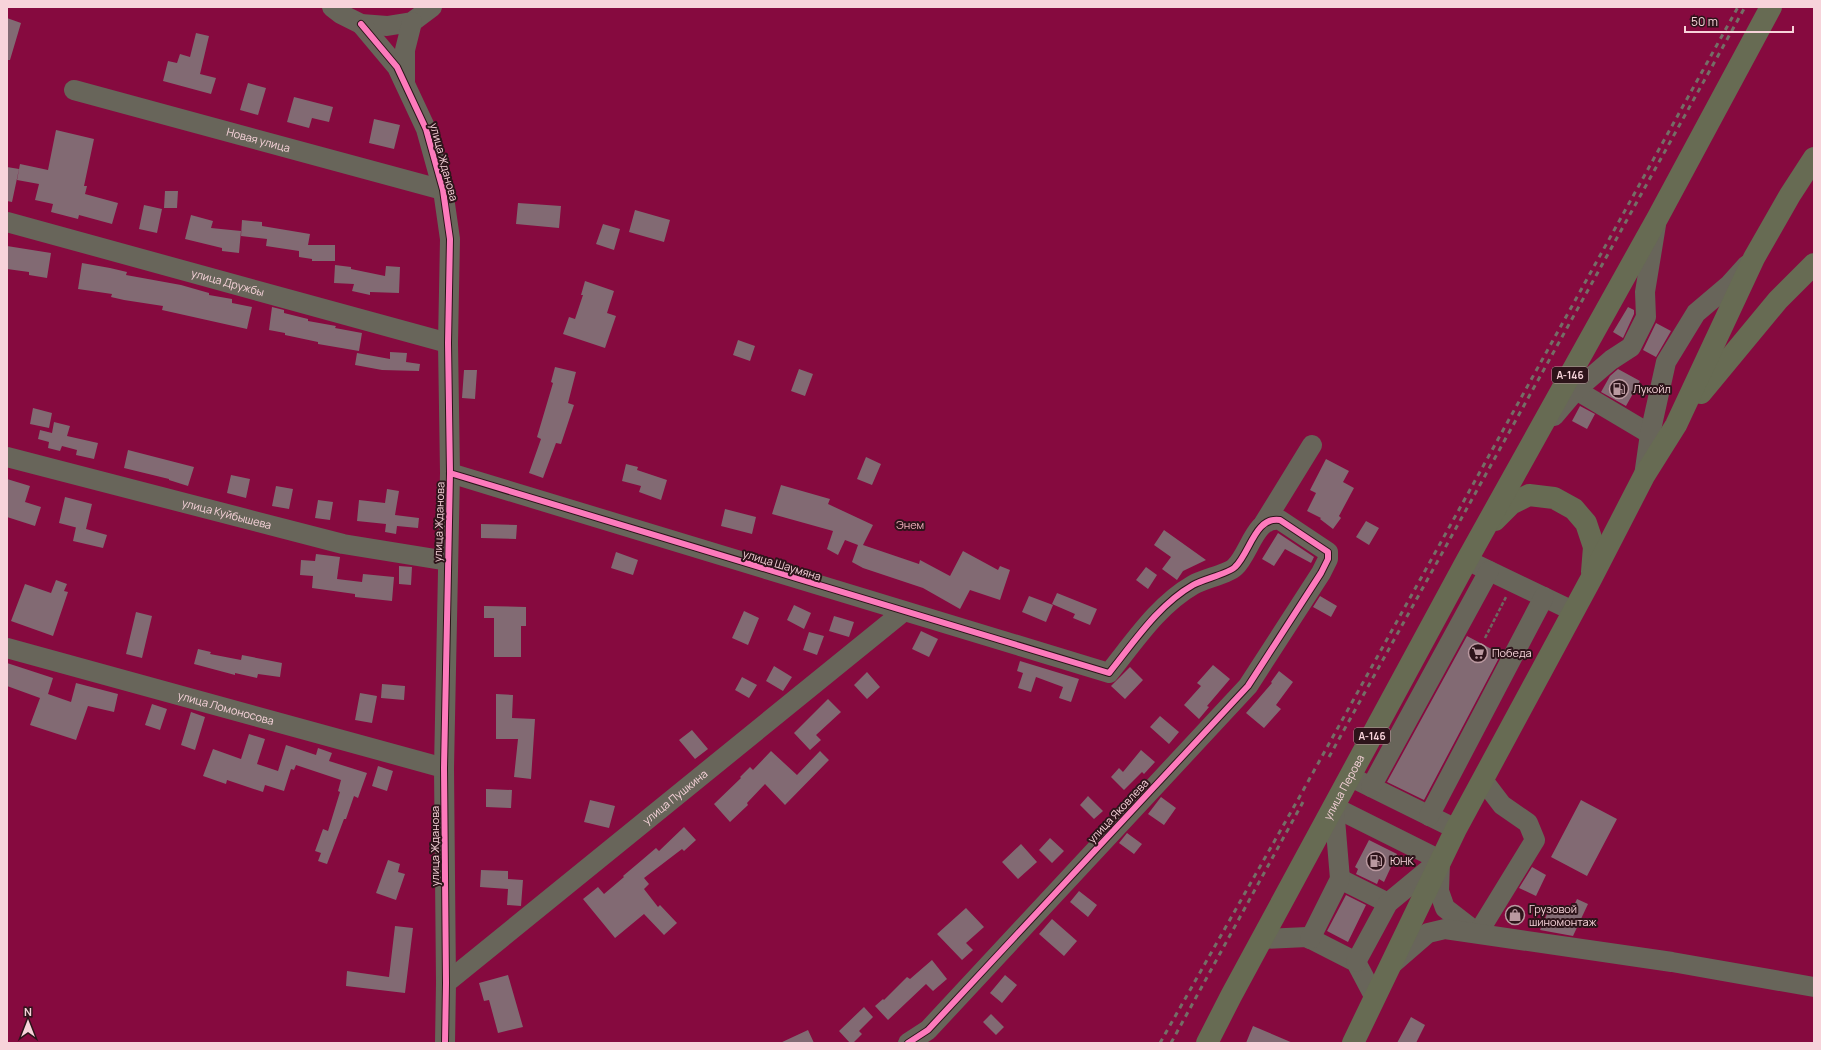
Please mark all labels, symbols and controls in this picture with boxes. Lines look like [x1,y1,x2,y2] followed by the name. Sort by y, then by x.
[1685,8,1793,34] scale bar
[1691,13,1718,30] text: 50 m
[427,121,462,203] street label: улица Жданова
[225,124,292,155] street label: Новая улица
[190,265,266,299] street label: улица Дружбы
[1552,367,1588,383] road number: А-146
[1608,378,1630,400] fuel station icon: Лукойл
[1633,381,1671,396] place label: Лукойл
[430,482,447,562] street label: улица Жданова
[180,495,273,532] street label: улица Куйбышева
[896,517,924,532] park label: Энем
[741,545,823,584] street label: улица Шаумяна
[1467,642,1489,664] supermarket icon: Победа
[1492,645,1532,660] place label: Победа
[176,687,276,728] street label: улица Ломоносова
[1354,728,1390,744] road number: А-146
[1320,752,1367,823] street label: улица Перова
[639,766,710,828] street label: улица Пушкина
[1084,775,1151,846] street label: улица Яковлева
[427,806,442,886] street label: улица Жданова
[1365,850,1387,872] fuel station icon: ЮНК
[1390,853,1415,868] place label: ЮНК
[1529,901,1597,929] place label: Грузовой шиномонтаж
[1504,904,1526,926] shop icon: Грузовой шиномонтаж
[8,1002,48,1042] north arrow
[24,1004,32,1019] text: N

